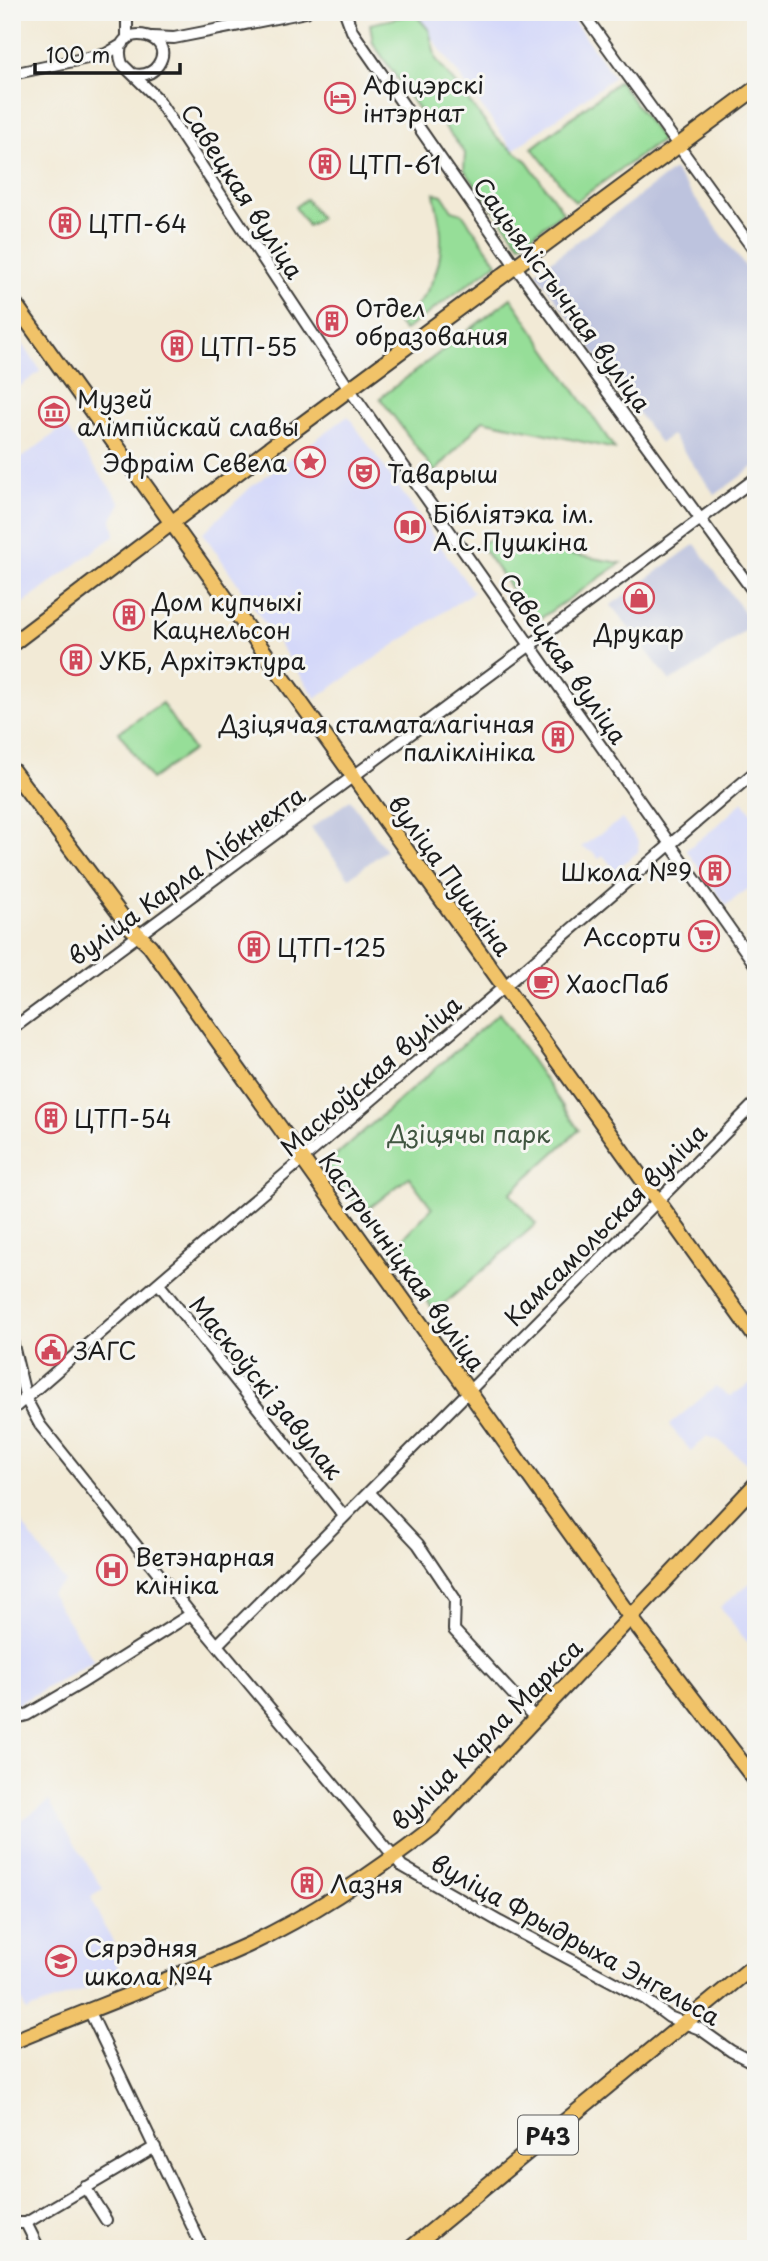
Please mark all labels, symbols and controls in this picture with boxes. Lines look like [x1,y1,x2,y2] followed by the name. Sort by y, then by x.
[35,32,180,76] scale bar
[46,38,110,70] text: 100 m
[363,66,484,130] place label: Афіцэрскі інтэрнат
[323,81,357,115] hotel icon: Афіцэрскі інтэрнат
[173,96,313,286] street label: Савецкая вуліца
[348,146,441,182] place label: ЦТП-61
[308,147,342,181] building icon: ЦТП-61
[465,169,661,419] street label: Сацыялістычная вуліца
[88,205,187,241] place label: ЦТП-64
[48,206,82,240] building icon: ЦТП-64
[355,289,508,353] place label: Отдел образования
[315,304,349,338] building icon: Отдел образования
[200,328,297,364] place label: ЦТП-55
[160,329,194,363] building icon: ЦТП-55
[77,380,299,444] place label: Музей алімпійскай славы
[37,395,71,429] museum icon: Музей алімпійскай славы
[103,444,287,480] place label: Эфраім Севела
[293,445,327,479] place icon: Эфраім Севела
[387,455,498,491] place label: Таварыш
[347,456,381,490] theatre icon: Таварыш
[433,495,594,559] place label: Бібліятэка ім. А.С.Пушкіна
[393,510,427,544] library icon: Бібліятэка ім. А.С.Пушкіна
[491,565,637,751] street label: Савецкая вуліца
[622,581,656,615] shop icon: Друкар
[151,583,302,647] place label: Дом купчыхі Кацнельсон
[112,598,146,632] building icon: Дом купчыхі Кацнельсон
[593,614,684,650] place label: Друкар
[99,642,306,678] place label: УКБ, Архітэктура
[59,643,93,677] building icon: УКБ, Архітэктура
[218,705,535,769] place label: Дзіцячая стаматалагічная паліклініка
[541,720,575,754] building icon: Дзіцячая стаматалагічная паліклініка
[60,777,312,973] street label: вуліца Карла Лібкнехта
[380,787,522,963] street label: вуліца Пушкіна
[561,853,692,889] place label: Школа №9
[698,854,732,888] building icon: Школа №9
[583,918,681,954] place label: Ассорти
[687,919,721,953] supermarket icon: Ассорти
[277,929,386,965] place label: ЦТП-125
[237,930,271,964] building icon: ЦТП-125
[566,965,669,1001] place label: ХаосПаб
[526,966,560,1000] cafe icon: ХаосПаб
[271,986,469,1164] street label: Маскоўская вуліца
[74,1100,172,1136] place label: ЦТП-54
[34,1101,68,1135] building icon: ЦТП-54
[495,1114,715,1334] street label: Камсамольская вуліца
[387,1115,551,1151] park label: Дзіцячы парк
[311,1144,495,1379] street label: Кастрычніцкая вуліца
[182,1287,353,1487] street label: Маскоўскі завулак
[73,1332,137,1368] place label: ЗАГС
[34,1333,68,1367] public building icon: ЗАГС
[135,1538,275,1602] place label: Ветэнарная клініка
[95,1553,129,1587] hospital icon: Ветэнарная клініка
[382,1630,590,1838] street label: вуліца Карла Маркса
[425,1844,727,2034] street label: вуліца Фрыдрыха Энгельса
[330,1865,403,1901] place label: Лазня
[290,1866,324,1900] building icon: Лазня
[84,1929,213,1993] place label: Сярэдняя школа №4
[44,1944,78,1978] school or university icon: Сярэдняя школа №4
[518,2116,578,2154] road number: Р43

